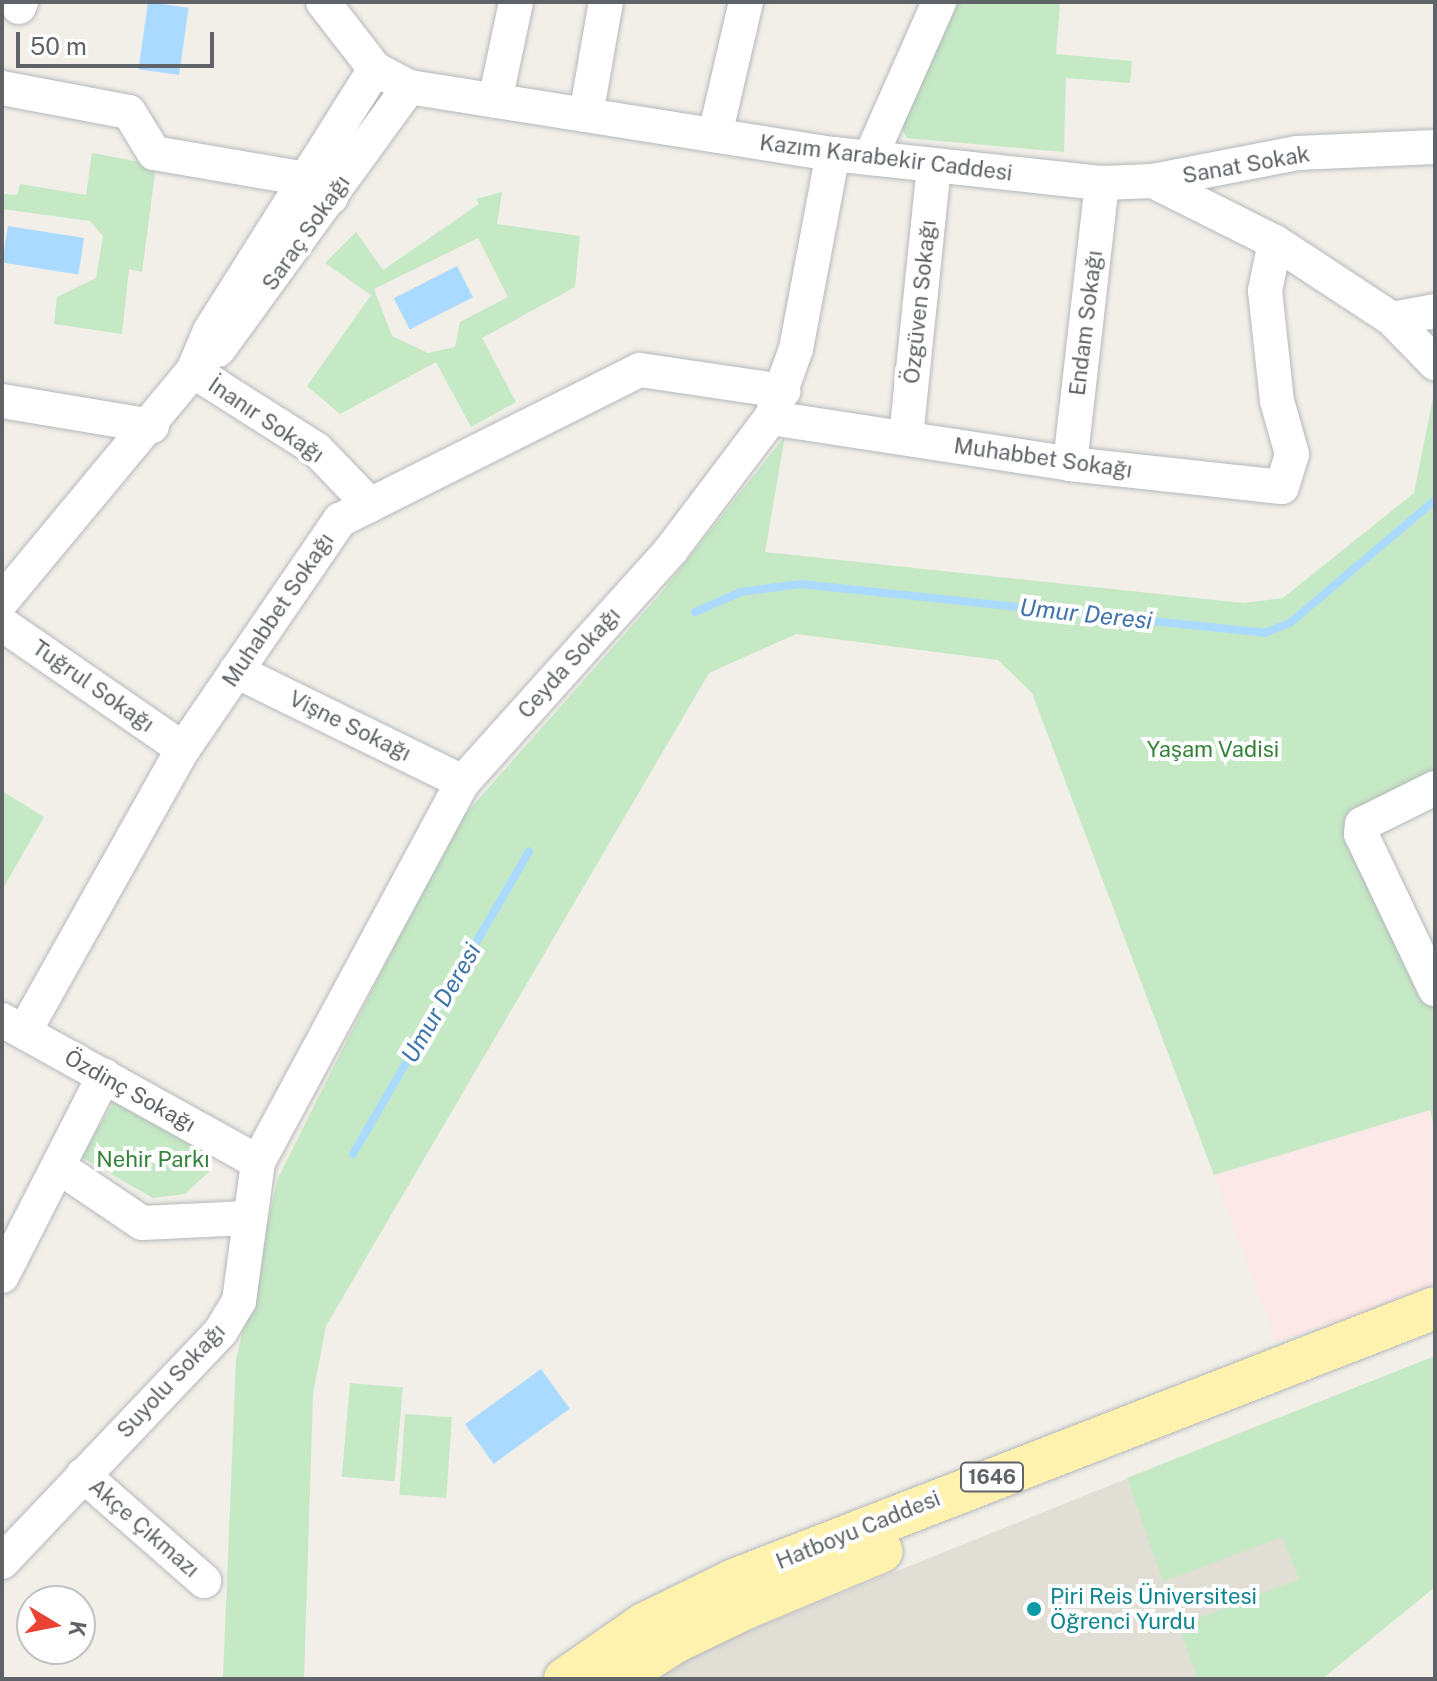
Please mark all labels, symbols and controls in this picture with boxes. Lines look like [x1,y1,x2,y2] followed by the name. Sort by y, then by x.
[20,16,218,66] scale bar
[30,32,87,60] text: 50 m
[758,129,1014,187] street label: Kazım Karabekir Caddesi
[1180,141,1312,189] street label: Sanat Sokak
[256,170,356,296] street label: Saraç Sokağı
[898,219,942,385] street label: Özgüven Sokağı
[1064,249,1108,397] street label: Endam Sokağı
[203,372,329,468] street label: İnanır Sokağı
[952,432,1134,484] street label: Muhabbet Sokağı
[217,528,339,692] street label: Muhabbet Sokağı
[1018,593,1154,635] water label: Umur Deresi
[512,602,626,724] street label: Ceyda Sokağı
[27,634,159,738] street label: Tuğrul Sokağı
[285,685,415,767] street label: Vişne Sokağı
[1147,737,1279,763] park label: Yaşam Vadisi
[395,938,487,1068] water label: Umur Deresi
[60,1044,200,1138] street label: Özdinç Sokağı
[96,1147,210,1173] park label: Nehir Parkı
[111,1318,231,1444] street label: Suyolu Sokağı
[958,1461,1026,1493] road number: 1646
[84,1473,204,1583] street label: Akçe Çıkmazı
[772,1485,944,1575] street label: Hatboyu Caddesi
[1050,1583,1257,1634] place label: Piri Reis Üniversitesi Öğrenci Yurdu
[16,1585,96,1665] north arrow
[1025,1600,1043,1618] marker: Piri Reis Üniversitesi Öğrenci Yurdu
[63,1619,92,1639] text: K

